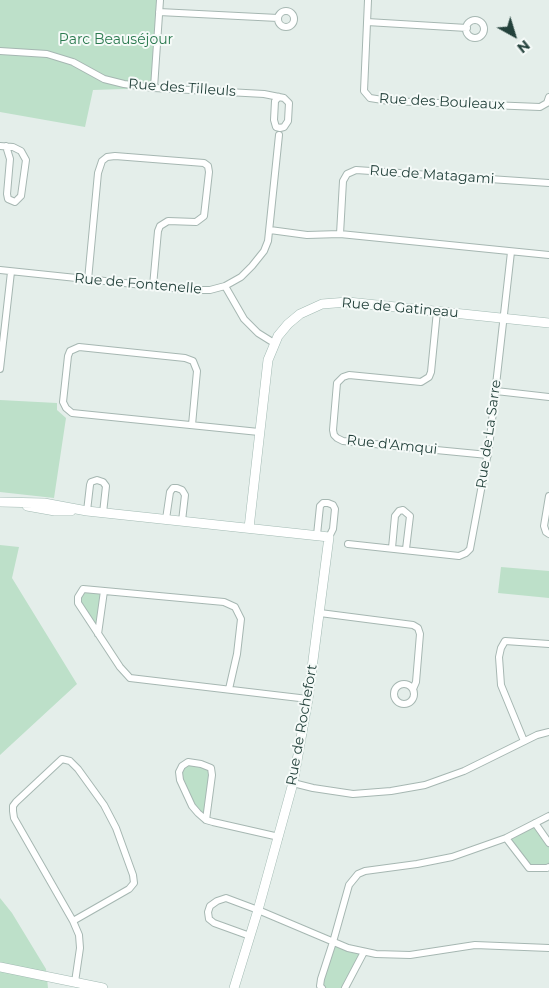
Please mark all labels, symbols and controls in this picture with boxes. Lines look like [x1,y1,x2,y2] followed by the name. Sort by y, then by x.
[489,10,539,60] north arrow
[59,32,173,48] park label: Parc Beauséjour
[513,36,533,57] text: N
[128,76,236,100] street label: Rue des Tilleuls
[379,90,505,114] street label: Rue des Bouleaux
[369,162,495,188] street label: Rue de Matagami
[74,270,202,298] street label: Rue de Fontenelle
[341,295,459,321] street label: Rue de Gatineau
[473,379,505,489] street label: Rue de La Sarre
[346,432,438,458] street label: Rue d'Amqui
[283,663,321,787] street label: Rue de Rochefort

